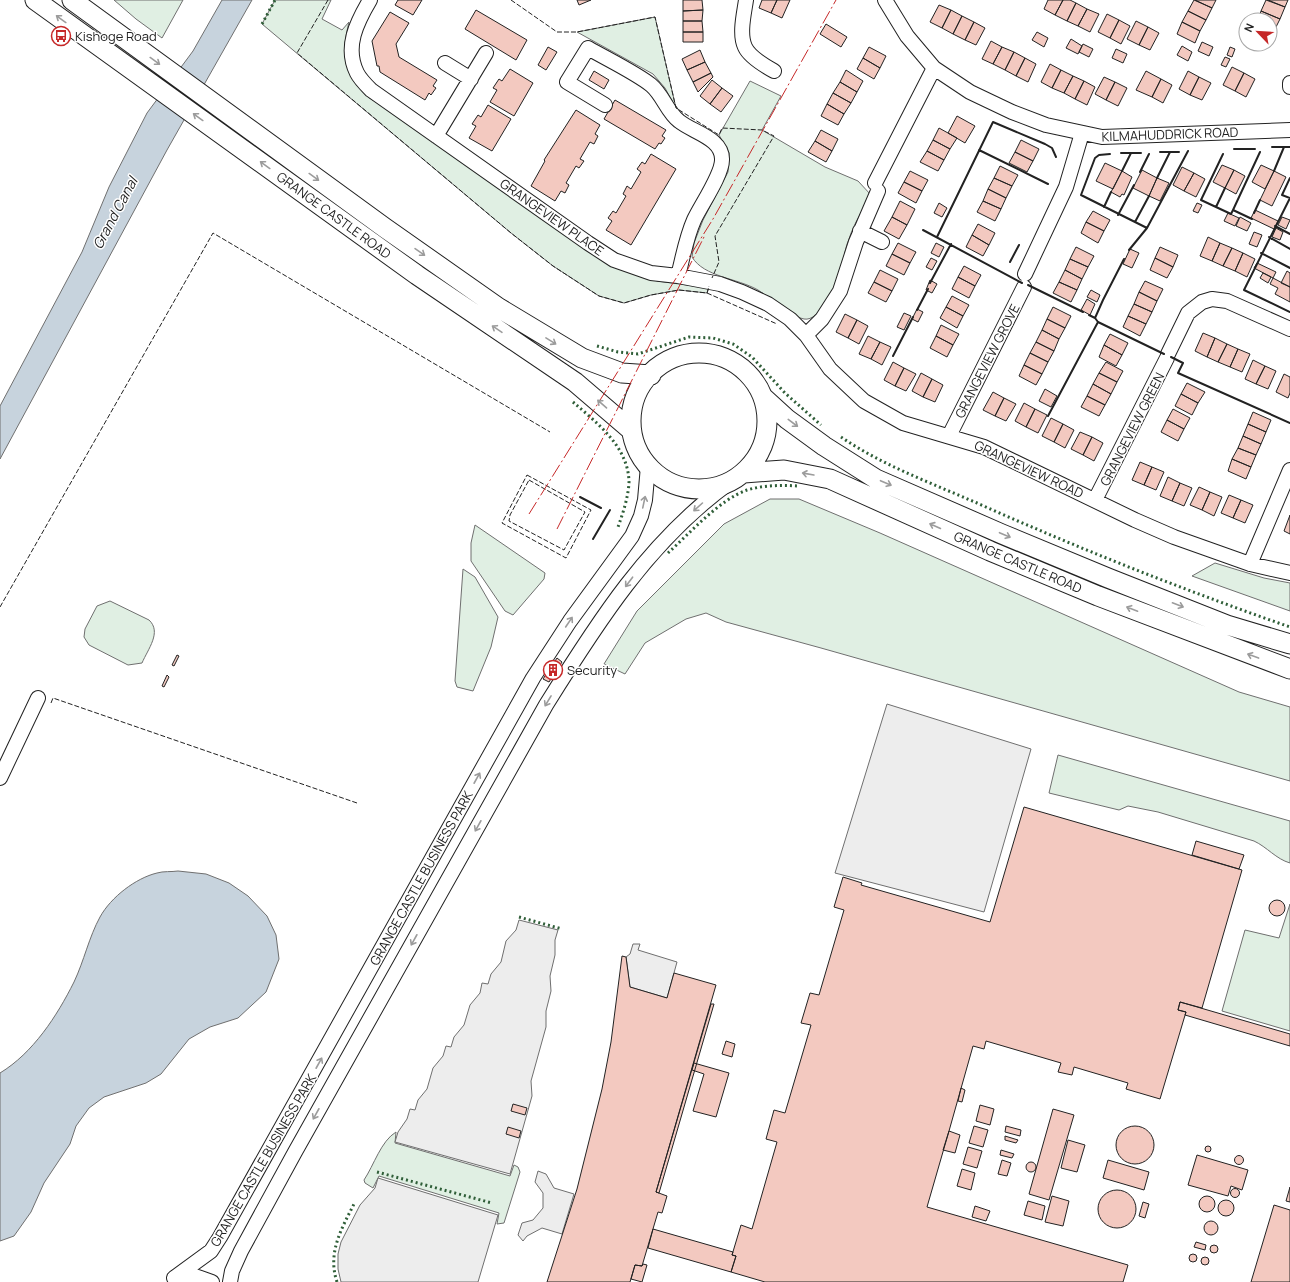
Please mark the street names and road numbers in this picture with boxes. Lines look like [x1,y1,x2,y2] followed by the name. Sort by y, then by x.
[1101,123,1239,145] street label: KILMAHUDDRICK ROAD
[273,167,395,263] street label: GRANGE CASTLE ROAD
[496,174,608,260] street label: GRANGEVIEW PLACE
[950,301,1024,421] street label: GRANGEVIEW GROVE
[1096,369,1168,489] street label: GRANGEVIEW GREEN
[972,436,1087,502] street label: GRANGEVIEW ROAD
[951,527,1085,597] street label: GRANGE CASTLE ROAD
[365,787,477,969] street label: GRANGE CASTLE BUSINESS PARK
[206,1070,320,1250] street label: GRANGE CASTLE BUSINESS PARK

